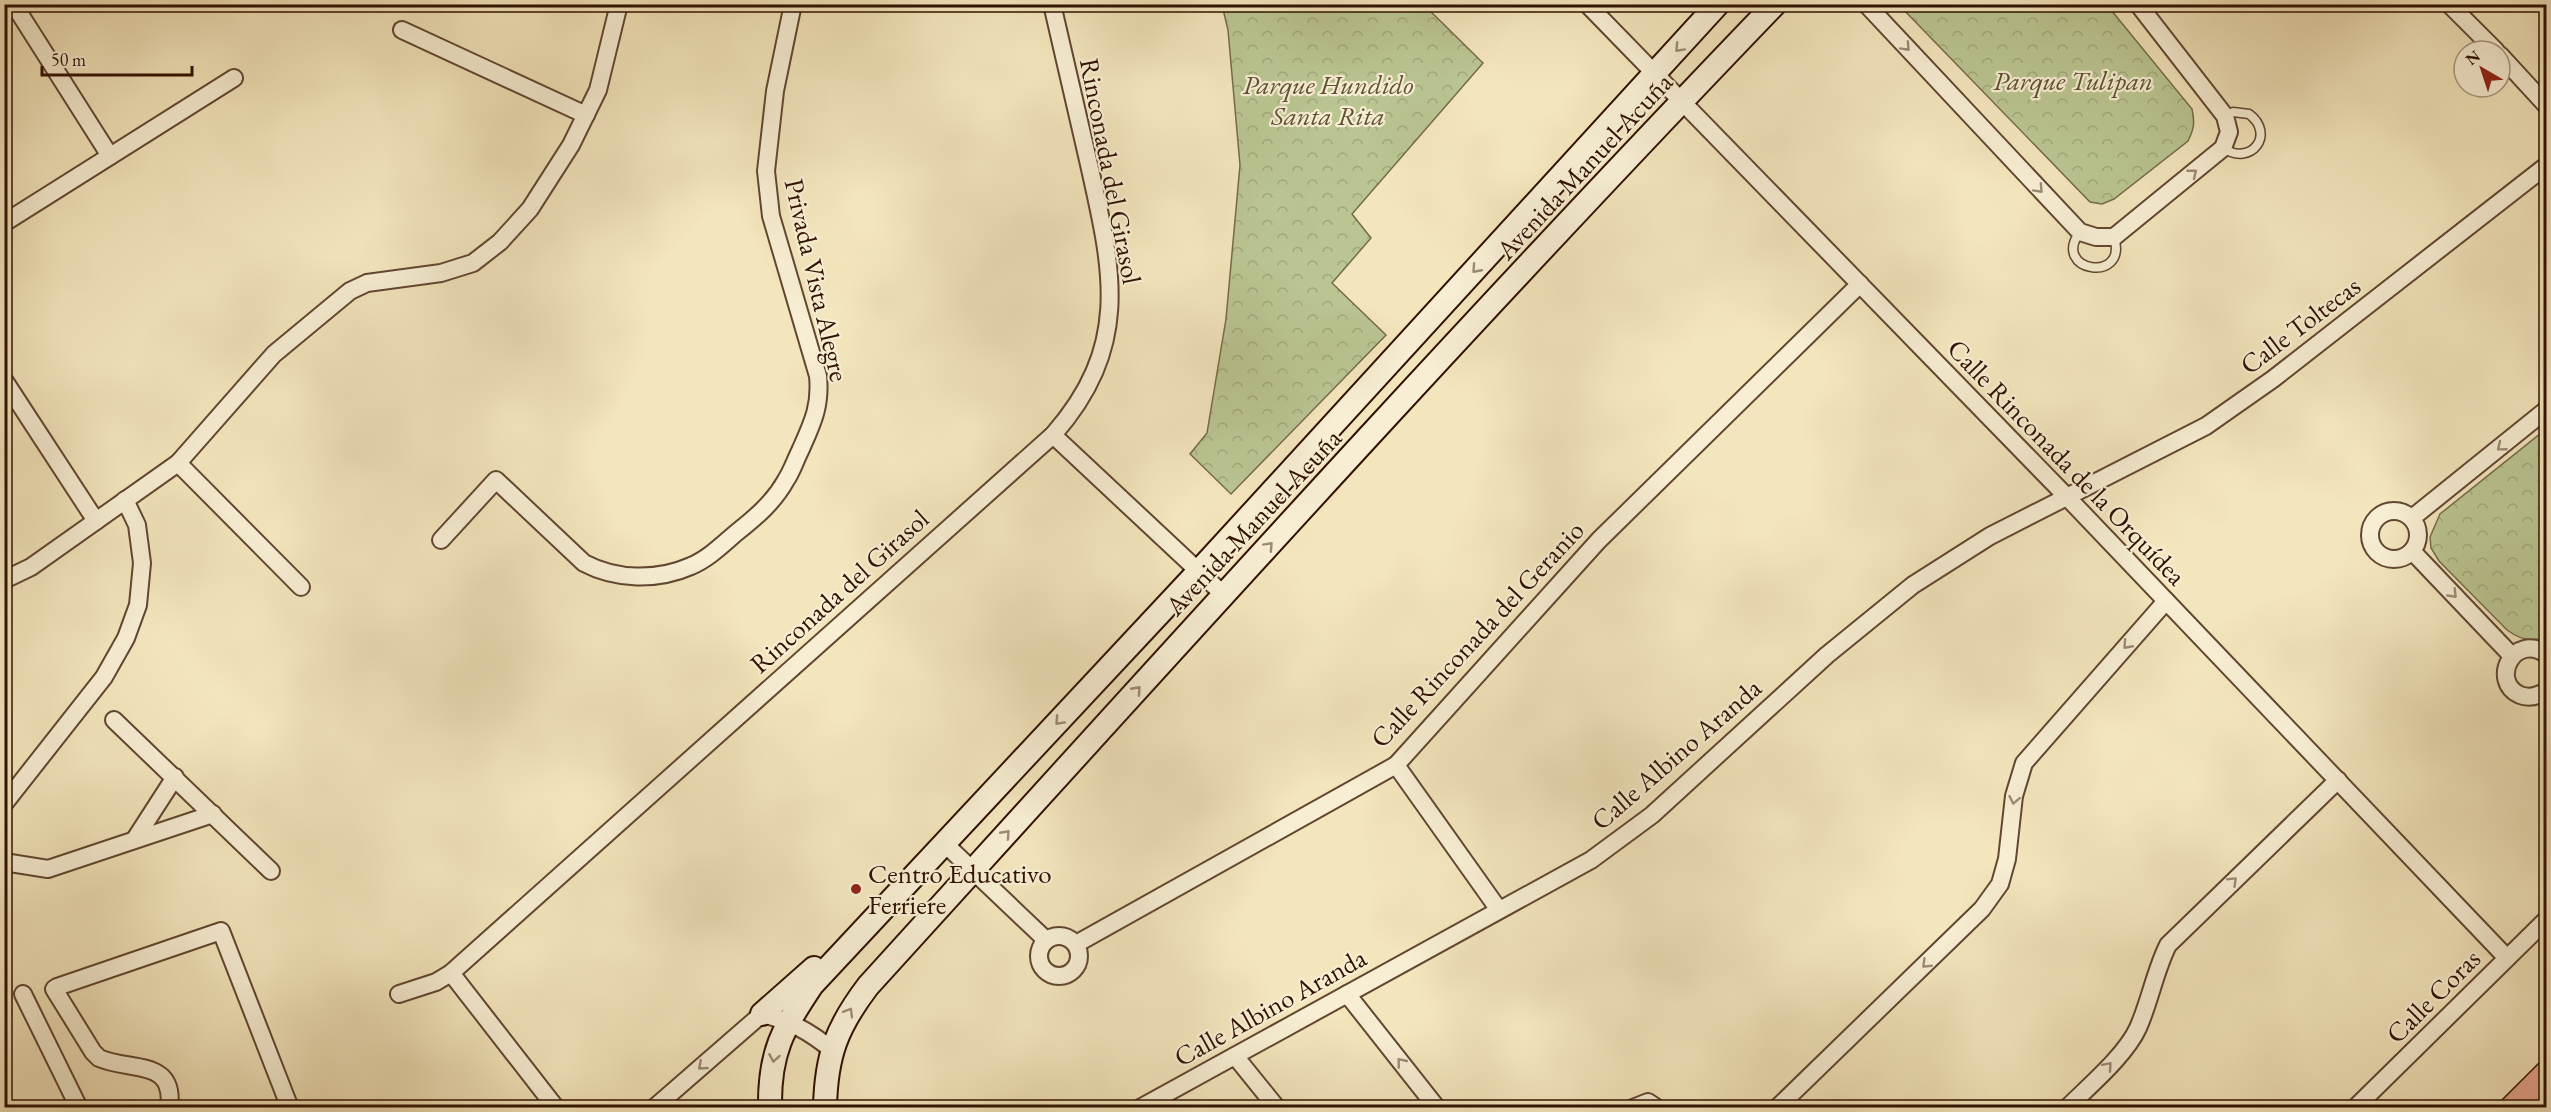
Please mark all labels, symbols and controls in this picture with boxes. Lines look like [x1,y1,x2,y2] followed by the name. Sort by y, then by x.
[42,39,192,77] scale bar
[2452,39,2512,99] north arrow
[1675,40,1686,51] one-way arrow
[1899,40,1910,51] one-way arrow
[2461,45,2485,70] text: N
[51,48,86,71] text: 50 m
[1072,55,1150,287] street label: Rinconada del Girasol
[1993,63,2153,99] park label: Parque Tulipan
[1487,65,1680,268] street label: Avenida Manuel Acuña
[1243,67,1413,133] park label: Parque Hundido Santa Rita
[2186,169,2197,180] one-way arrow
[777,175,857,385] street label: Privada Vista Alegre
[2032,182,2043,193] one-way arrow
[1472,262,1483,273] one-way arrow
[2233,268,2367,382] street label: Calle Toltecas
[1940,331,2194,593] street label: Calle Rinconada de la Orquídea
[1156,421,1349,624] street label: Avenida Manuel Acuña
[2497,439,2508,450] one-way arrow
[742,501,936,681] street label: Rinconada del Girasol
[1363,513,1591,755] street label: Calle Rinconada del Geranio
[1262,543,1273,553] one-way arrow
[2445,586,2456,597] one-way arrow
[2123,638,2134,648] one-way arrow
[1583,670,1769,838] street label: Calle Albino Aranda
[1130,686,1141,697] one-way arrow
[1055,714,1066,725] one-way arrow
[2008,794,2021,804] one-way arrow
[999,830,1010,841] one-way arrow
[868,856,1052,922] place label: Centro Educativo Ferriere
[2226,878,2237,889] one-way arrow
[849,882,863,896] marker: Centro Educativo Ferriere
[1168,940,1373,1074] street label: Calle Albino Aranda
[2378,941,2488,1051] street label: Calle Coras
[1922,956,1933,967] one-way arrow
[842,1008,854,1018] one-way arrow
[768,1052,781,1062] one-way arrow
[1397,1058,1408,1069] one-way arrow
[698,1059,709,1070] one-way arrow
[2101,1062,2112,1073] one-way arrow

